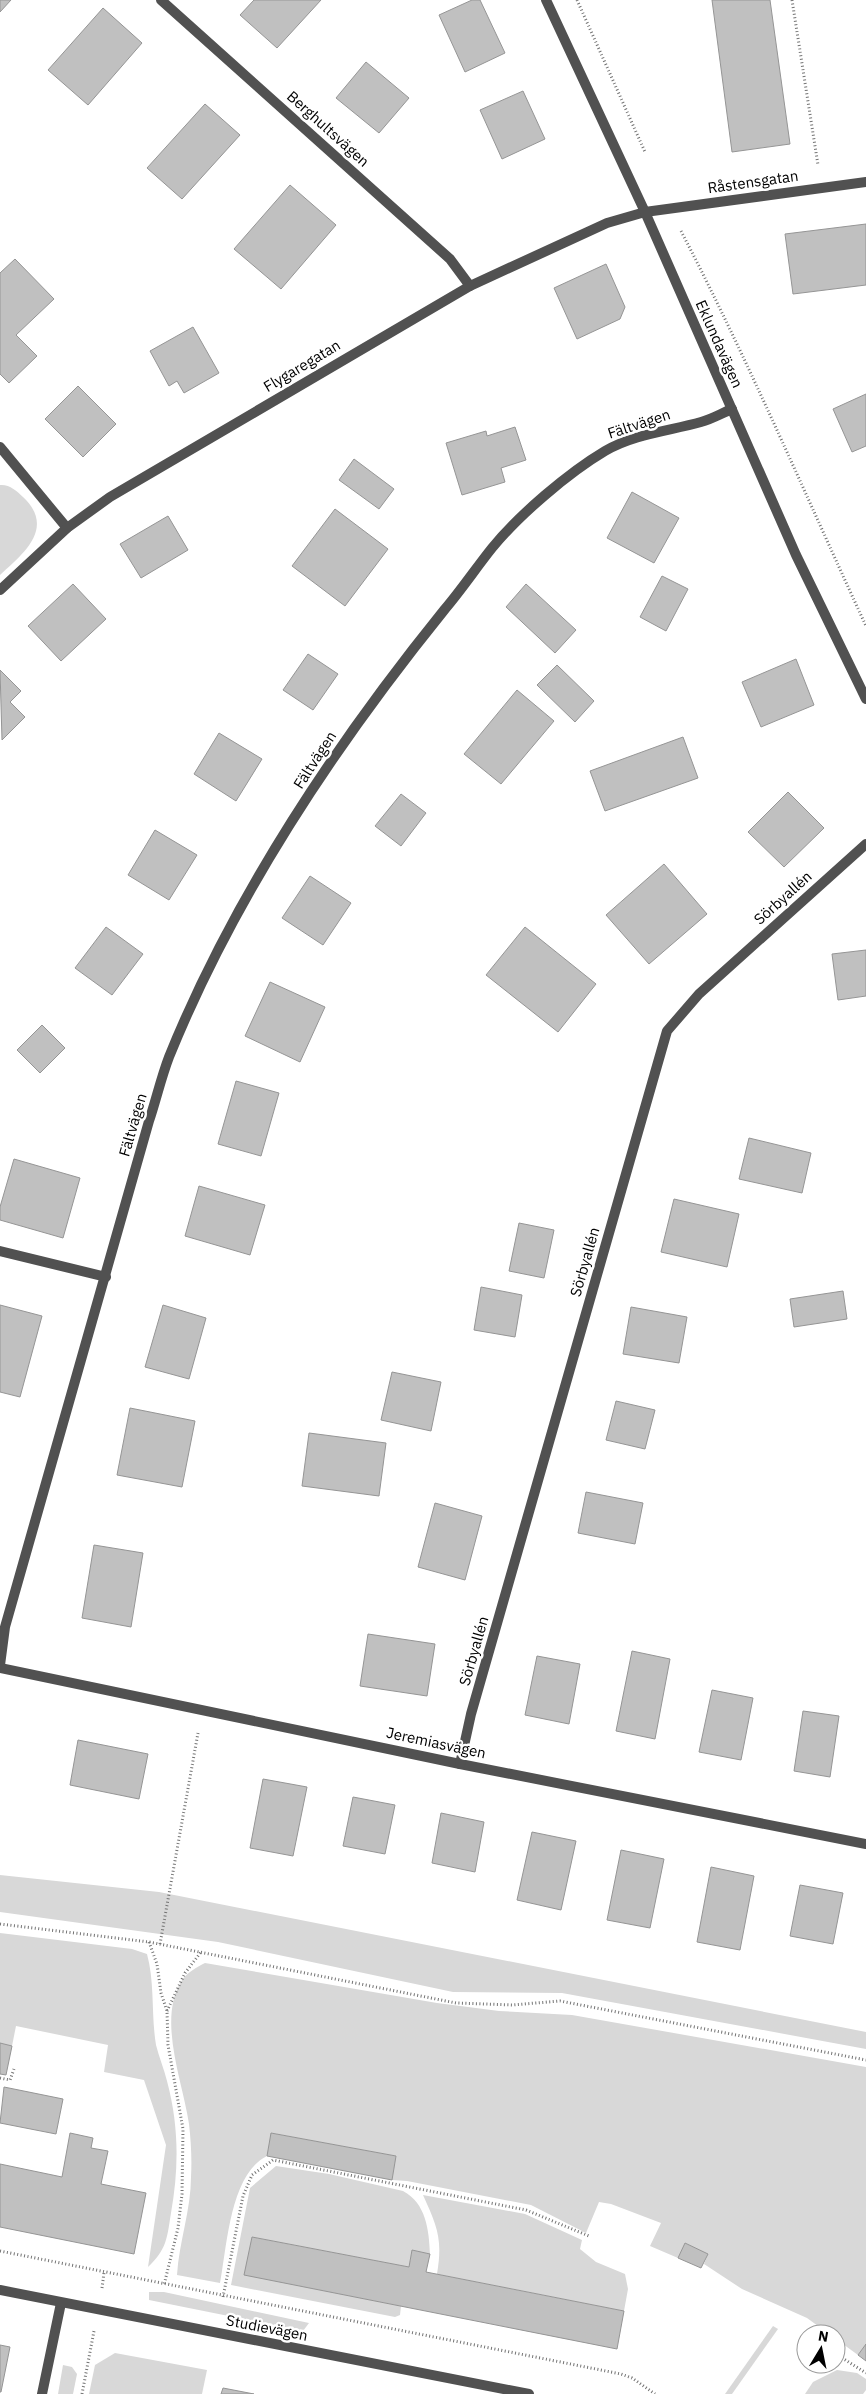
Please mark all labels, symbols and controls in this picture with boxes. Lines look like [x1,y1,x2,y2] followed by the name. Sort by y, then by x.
[283,87,373,171] street label: Berghultsvägen
[706,166,800,197] street label: Råstensgatan
[692,297,747,391] street label: Eklundavägen
[260,335,344,396] street label: Flygaregatan
[605,404,673,443] street label: Fältvägen
[289,727,340,792] street label: Fältvägen
[750,867,816,929] street label: Sörbyallén
[114,1091,151,1159] street label: Fältvägen
[566,1225,603,1299] street label: Sörbyallén
[455,1614,492,1688] street label: Sörbyallén
[385,1723,488,1762] street label: Jeremiasvägen
[225,2310,310,2345] street label: Studievägen
[796,2324,846,2374] north arrow
[817,2326,830,2346] text: N

